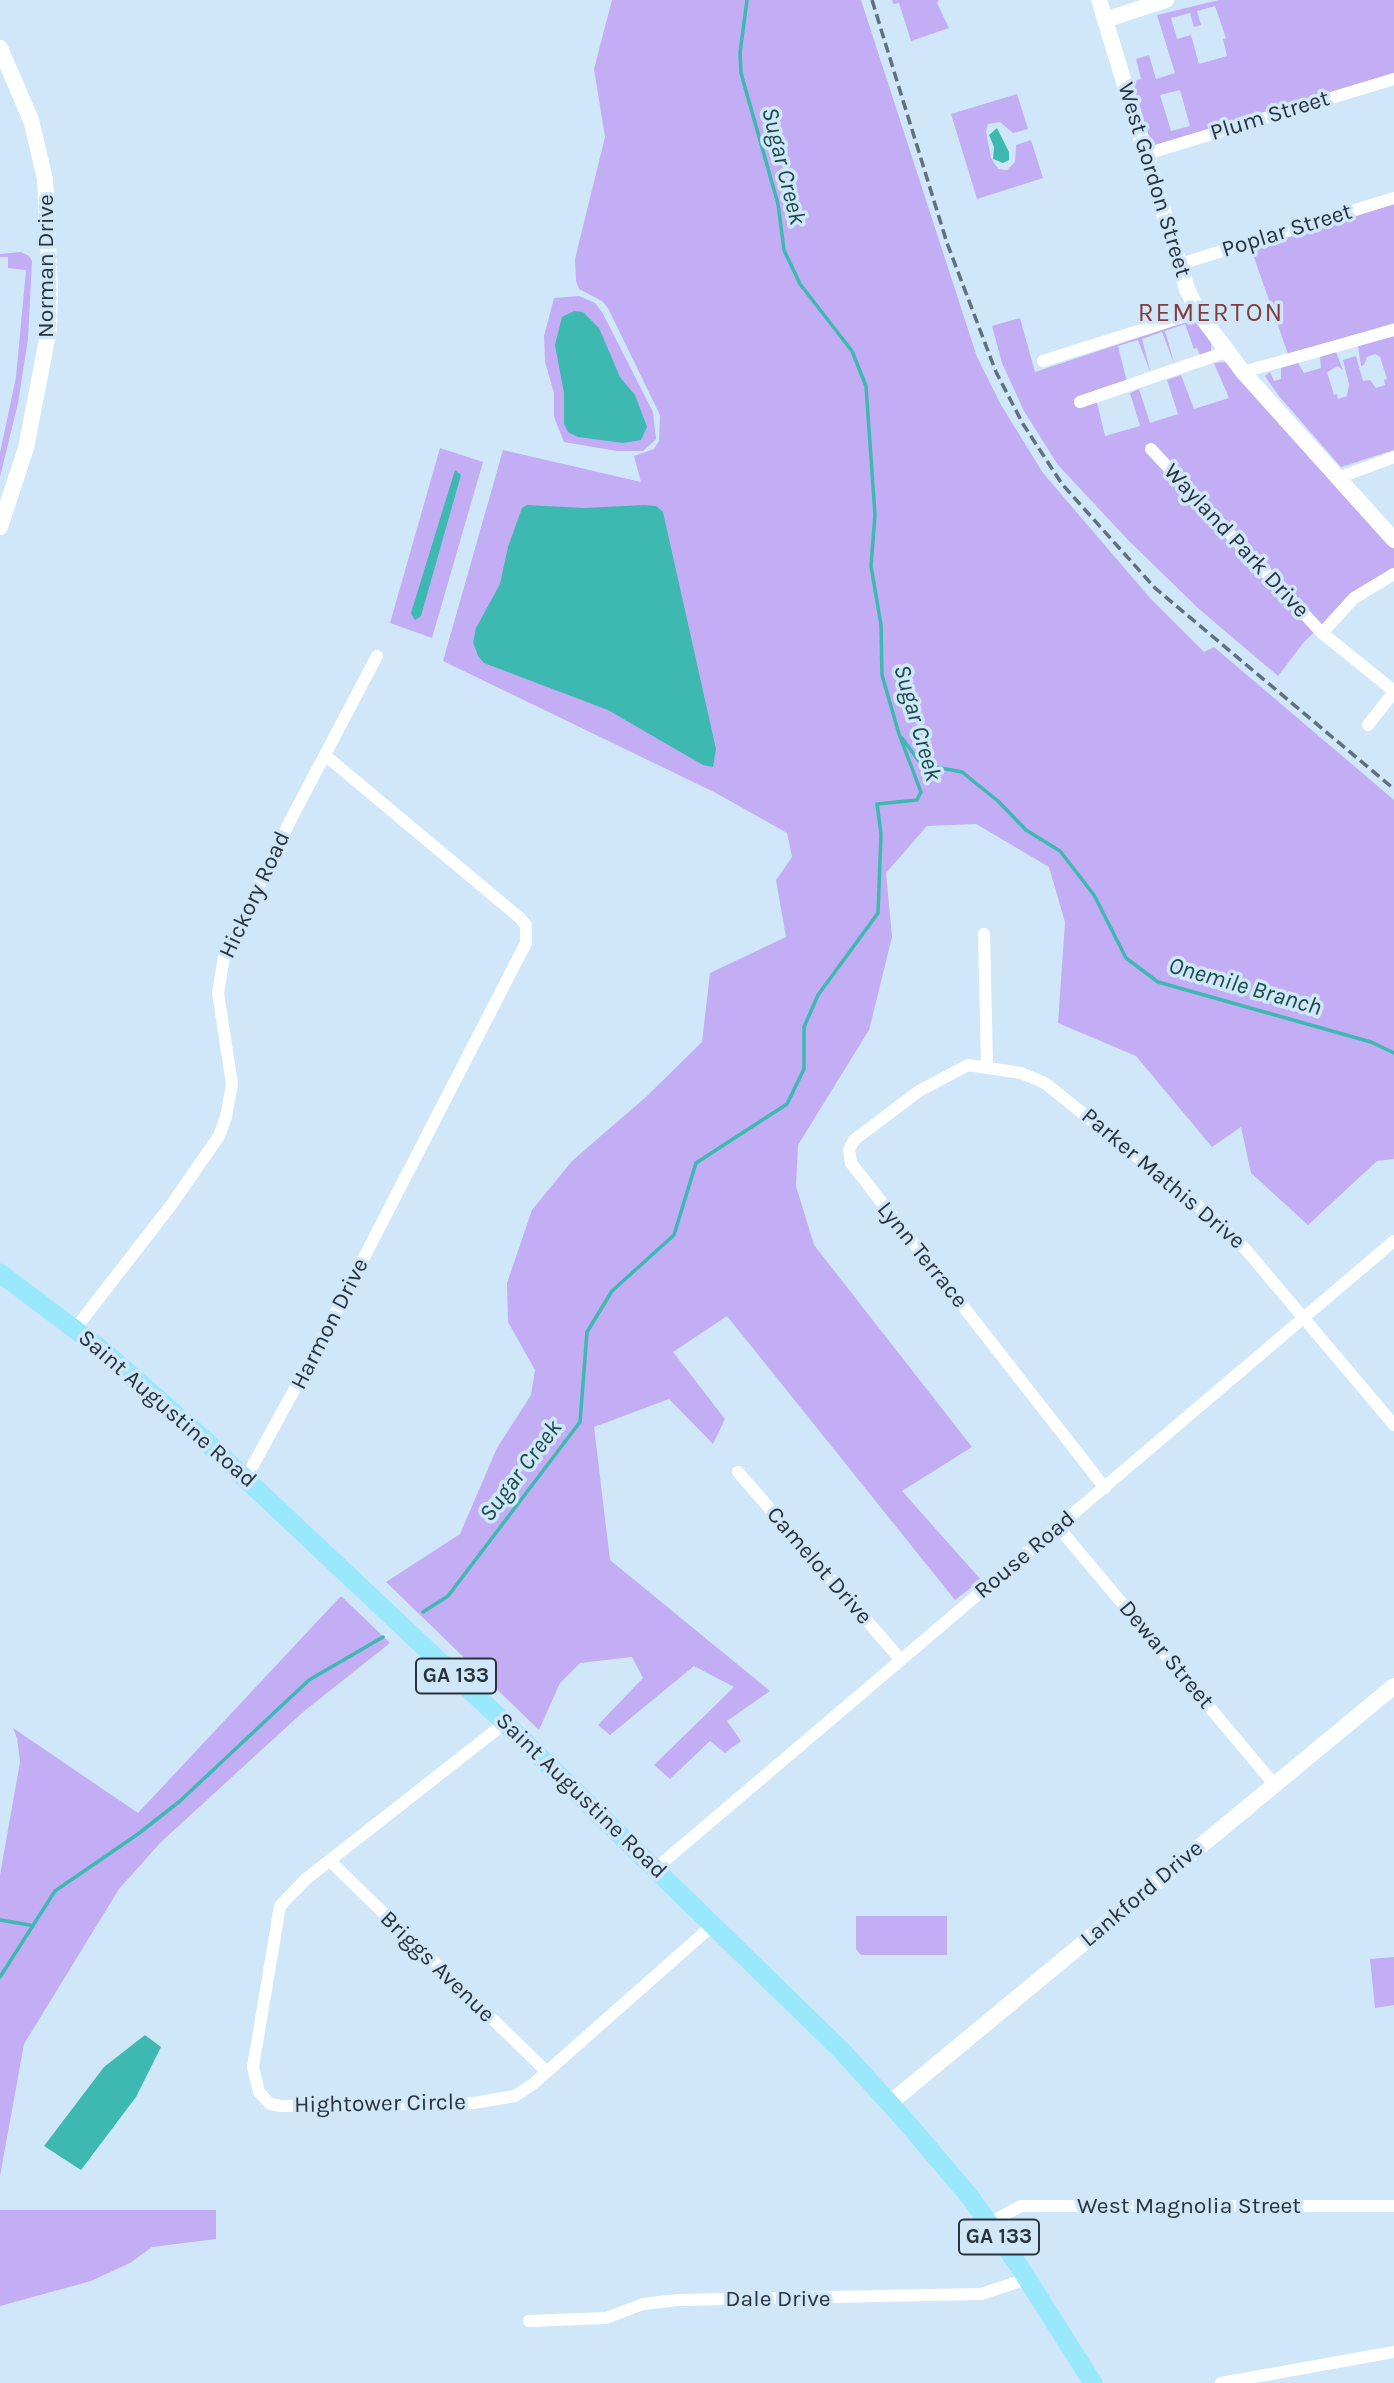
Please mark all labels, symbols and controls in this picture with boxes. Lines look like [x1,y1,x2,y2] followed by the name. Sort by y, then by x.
[1111,79,1197,281] street label: West Gordon Street
[1207,85,1333,147] street label: Plum Street
[755,104,811,228] water label: Sugar Creek
[32,194,60,338] street label: Norman Drive
[1219,198,1355,264] street label: Poplar Street
[1139,298,1283,330] district label: REMERTON
[1157,458,1315,624] street label: Wayland Park Drive
[887,662,947,784] water label: Sugar Creek
[214,827,296,963] street label: Hickory Road
[1165,951,1325,1023] water label: Onemile Branch
[1076,1103,1250,1255] street label: Parker Mathis Drive
[871,1196,973,1314] street label: Lynn Terrace
[285,1254,375,1394] street label: Harmon Drive
[72,1324,262,1494] street label: Saint Augustine Road
[473,1415,569,1527] water label: Sugar Creek
[760,1502,878,1630] street label: Camelot Drive
[969,1505,1081,1605] street label: Rouse Road
[1113,1595,1219,1715] street label: Dewar Street
[416,1658,496,1694] road number: GA 133
[490,1707,672,1885] street label: Saint Augustine Road
[1075,1835,1209,1953] street label: Lankford Drive
[374,1905,500,2029] street label: Briggs Avenue
[294,2089,466,2119] street label: Hightower Circle
[1077,2192,1301,2220] street label: West Magnolia Street
[959,2220,1039,2254] road number: GA 133
[725,2285,831,2313] street label: Dale Drive

